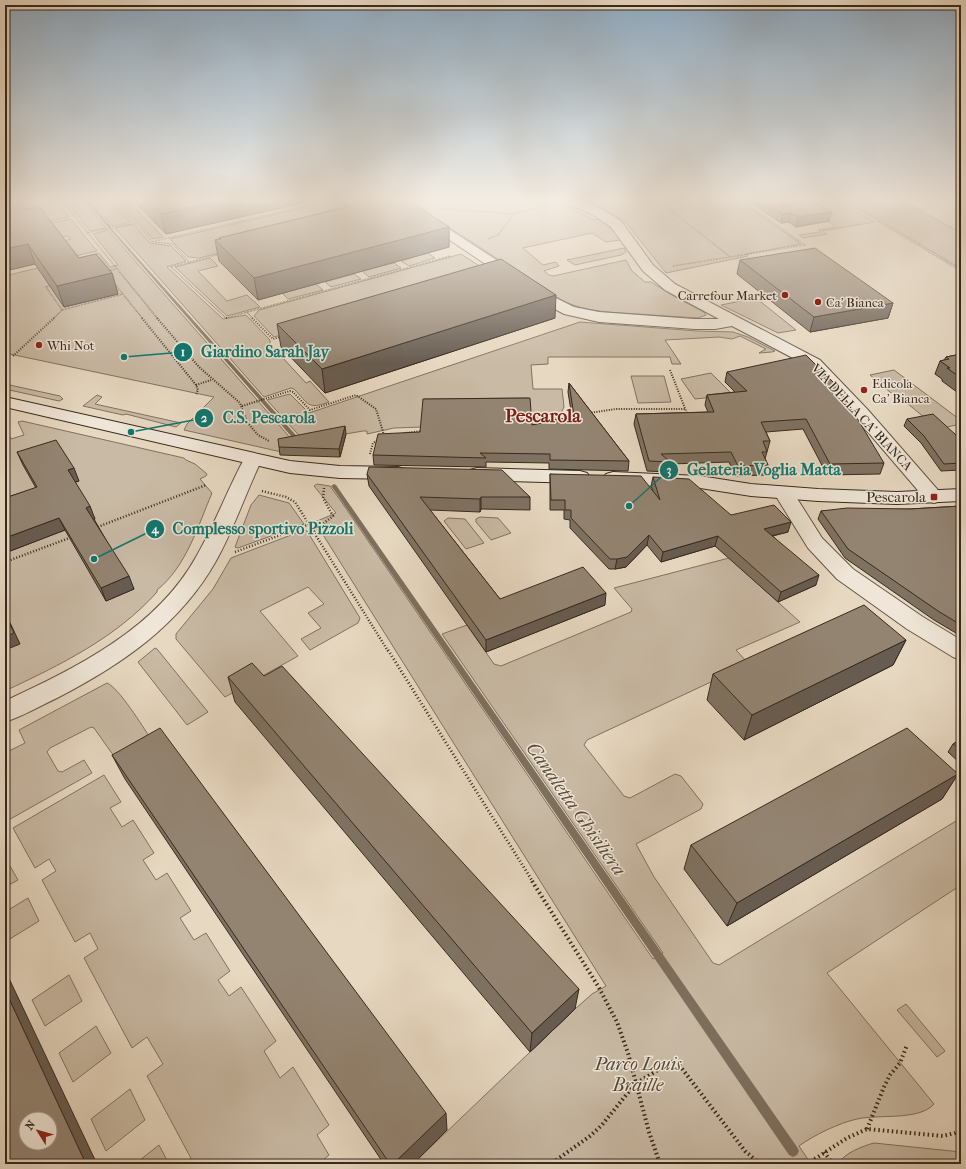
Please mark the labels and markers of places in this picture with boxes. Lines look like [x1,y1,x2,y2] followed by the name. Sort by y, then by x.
[678,288,777,303] place label: Carrefour Market
[780,290,790,300] marker: Carrefour Market
[826,295,885,310] place label: Ca' Bianca
[813,297,823,307] marker: Ca' Bianca
[46,338,95,353] place label: Whi Not
[173,338,337,366] callout: Giardino Sarah Jay
[34,340,44,350] marker: Whi Not
[872,376,931,406] place label: Edicola Ca' Bianca
[859,385,869,395] marker: Edicola Ca' Bianca
[194,404,323,432] callout: C.S. Pescarola
[659,456,849,484] callout: Gelateria Voglia Matta
[866,488,927,506] place label: Pescarola
[929,492,939,502] marker: Pescarola
[145,515,362,543] callout: Complesso sportivo Pizzoli

